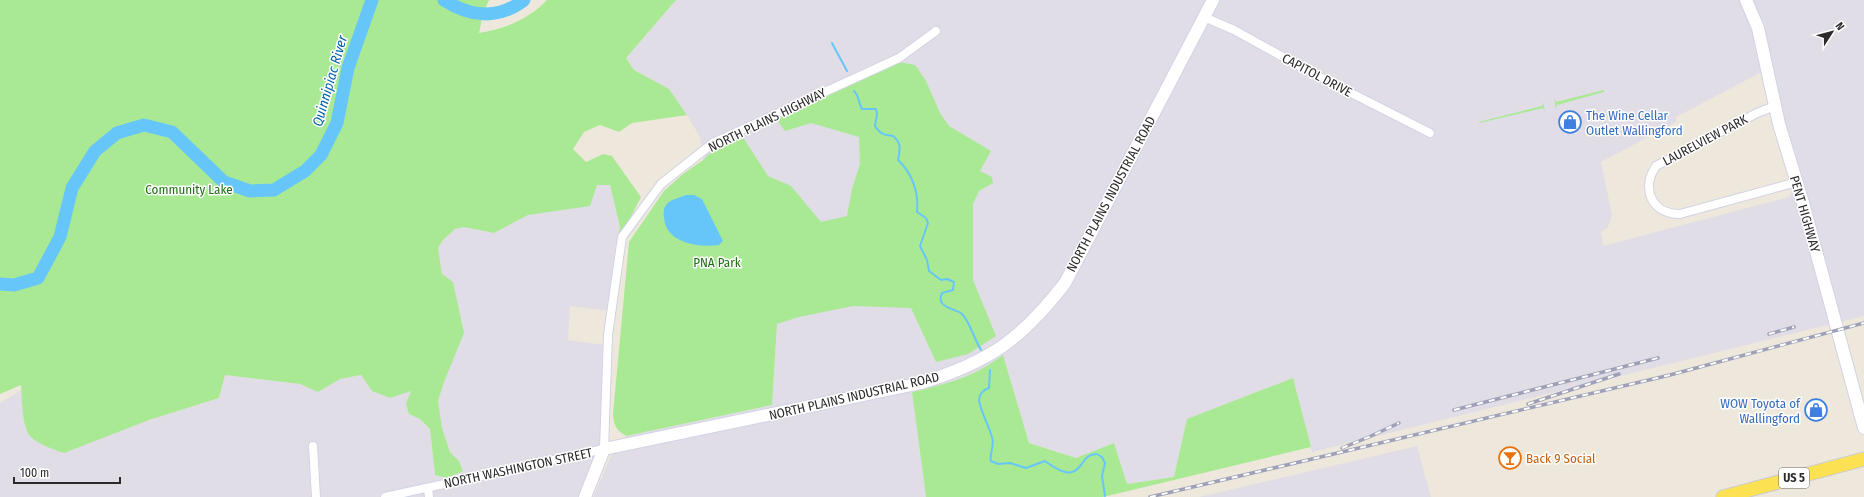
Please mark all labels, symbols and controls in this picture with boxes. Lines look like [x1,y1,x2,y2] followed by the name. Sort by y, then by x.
[1812,12,1852,52] north arrow
[1832,20,1847,33] text: N
[309,32,351,128] water label: Quinnipiac River
[1280,50,1354,100] street label: CAPITOL DRIVE
[706,85,829,155] street label: NORTH PLAINS HIGHWAY
[1586,108,1683,138] place label: The Wine Cellar Outlet Wallingford
[1557,109,1583,135] shop icon: The Wine Cellar Outlet Wallingford
[1660,111,1750,169] street label: LAURELVIEW PARK
[1063,114,1159,274] street label: NORTH PLAINS INDUSTRIAL ROAD
[1787,174,1823,254] street label: PENT HIGHWAY
[145,182,233,197] park label: Community Lake
[693,255,742,270] park label: PNA Park
[767,369,941,423] street label: NORTH PLAINS INDUSTRIAL ROAD
[1720,396,1801,426] place label: WOW Toyota of Wallingford
[1803,397,1829,423] shop icon: WOW Toyota of Wallingford
[442,445,594,491] street label: NORTH WASHINGTON STREET
[1497,445,1523,471] bar icon: Back 9 Social
[1526,451,1596,466] place label: Back 9 Social
[14,459,120,485] scale bar
[20,466,49,480] text: 100 m
[1779,468,1809,488] road number: US 5

